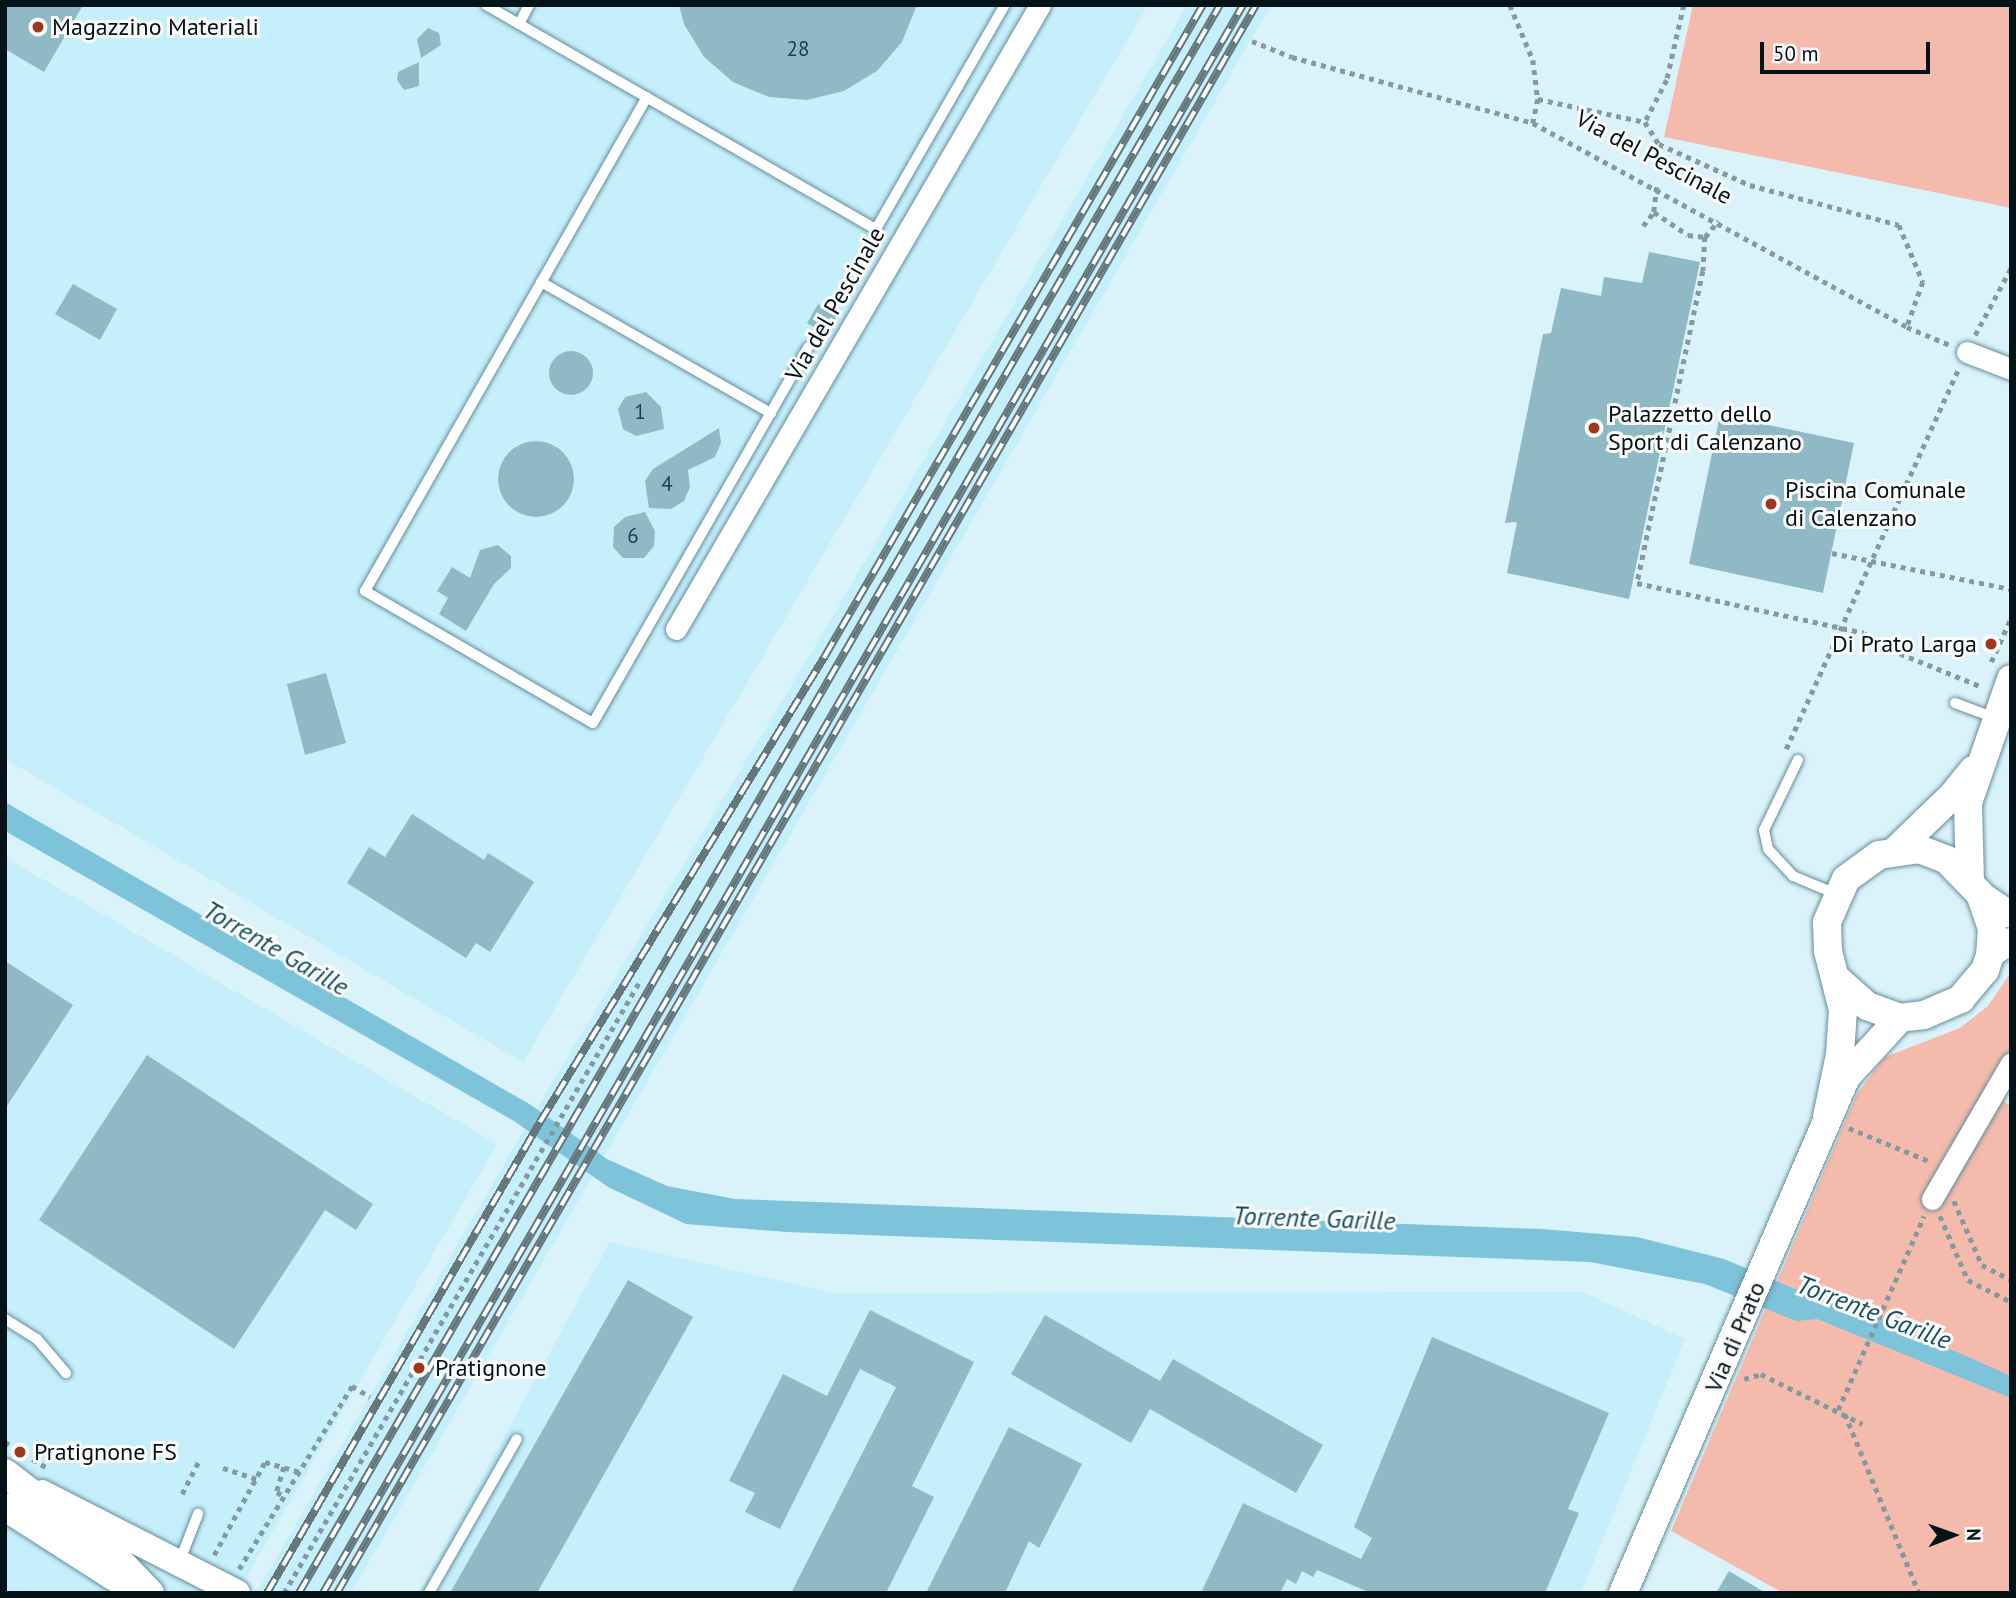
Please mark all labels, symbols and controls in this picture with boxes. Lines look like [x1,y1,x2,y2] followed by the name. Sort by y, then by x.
[52,13,259,41] place label: Magazzino Materiali
[30,19,46,35] marker: Magazzino Materiali
[1764,28,1934,72] scale bar
[787,36,809,62] house number: 28
[1773,40,1819,67] text: 50 m
[1571,104,1737,210] street label: Via del Pescinale
[779,222,891,386] street label: Via del Pescinale
[634,399,646,425] house number: 1
[1608,400,1802,456] place label: Palazzetto dello Sport di Calenzano
[1586,420,1602,436] marker: Palazzetto dello Sport di Calenzano
[661,471,673,497] house number: 4
[1785,476,1966,532] place label: Piscina Comunale di Calenzano
[1763,496,1779,512] marker: Piscina Comunale di Calenzano
[627,523,639,549] house number: 6
[1832,630,1977,658] place label: Di Prato Larga
[1983,636,1999,652] marker: Di Prato Larga
[198,894,354,1002] water label: Torrente Garille
[1232,1200,1396,1236] water label: Torrente Garille
[1792,1268,1956,1356] water label: Torrente Garille
[1699,1277,1771,1397] street label: Via di Prato
[435,1354,546,1382] place label: Pratignone
[409,1358,429,1378] marker: Pratignone
[34,1438,177,1466] place label: Pratignone FS
[12,1444,28,1460] marker: Pratignone FS
[1918,1500,1988,1570] north arrow
[1962,1528,1986,1541] text: N

